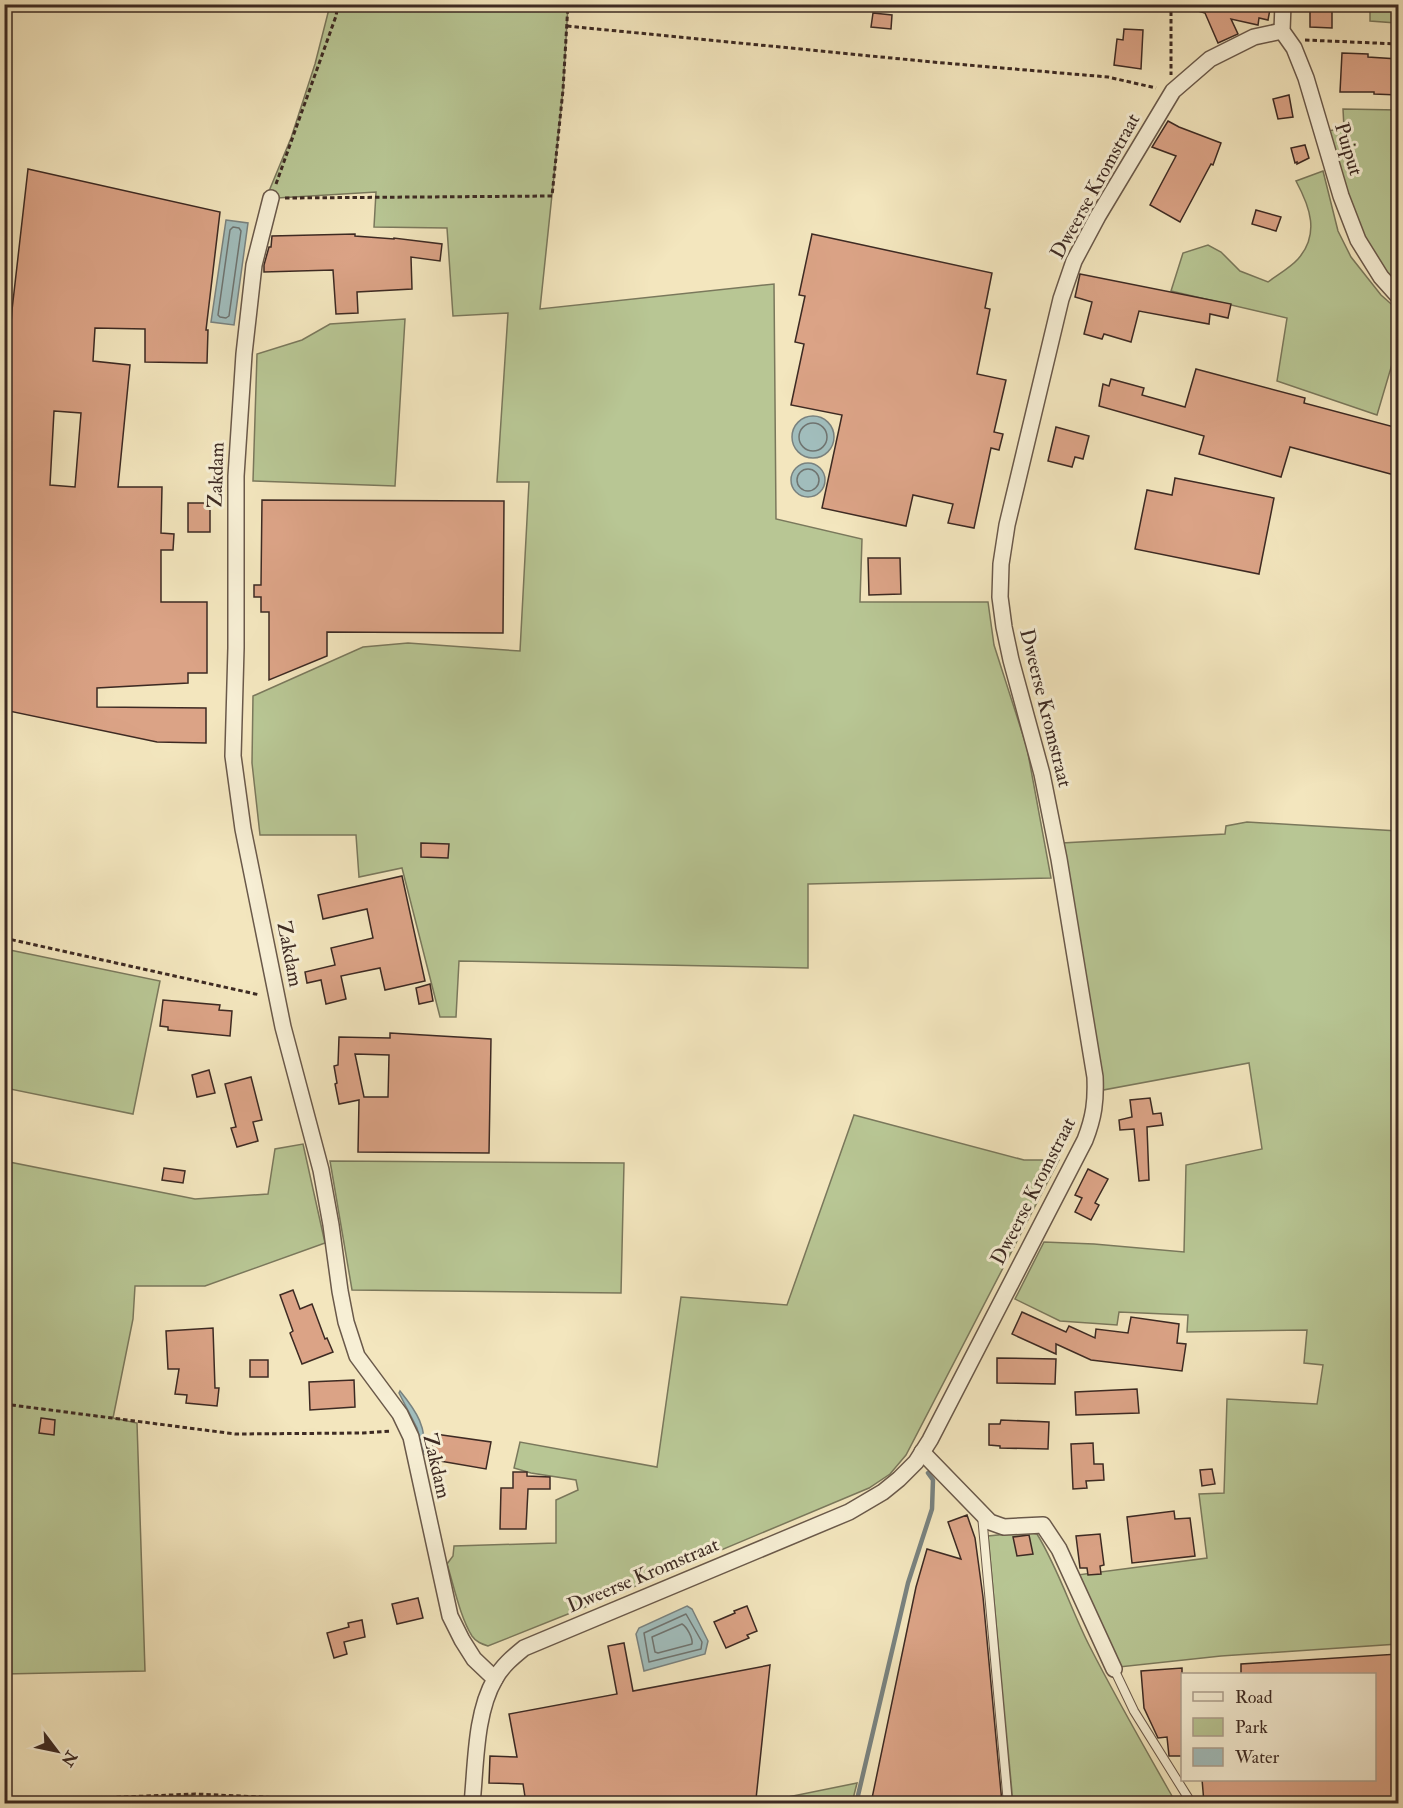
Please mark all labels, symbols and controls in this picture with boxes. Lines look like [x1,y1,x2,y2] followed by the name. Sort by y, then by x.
[1045,109,1146,263] street label: Dweerse Kromstraat
[1328,119,1369,179] street label: Puiput
[202,441,230,508] street label: Zakdam
[1014,626,1078,790] street label: Dweerse Kromstraat
[271,919,309,989] street label: Zakdam
[985,1113,1081,1269] street label: Dweerse Kromstraat
[417,1431,457,1501] street label: Zakdam
[563,1532,723,1618] street label: Dweerse Kromstraat
[1181,1673,1376,1781] legend
[1235,1686,1273,1709] text: Road
[1235,1716,1268,1739] text: Park
[27,1721,87,1781] north arrow
[56,1746,82,1770] text: N
[1234,1746,1279,1769] text: Water

